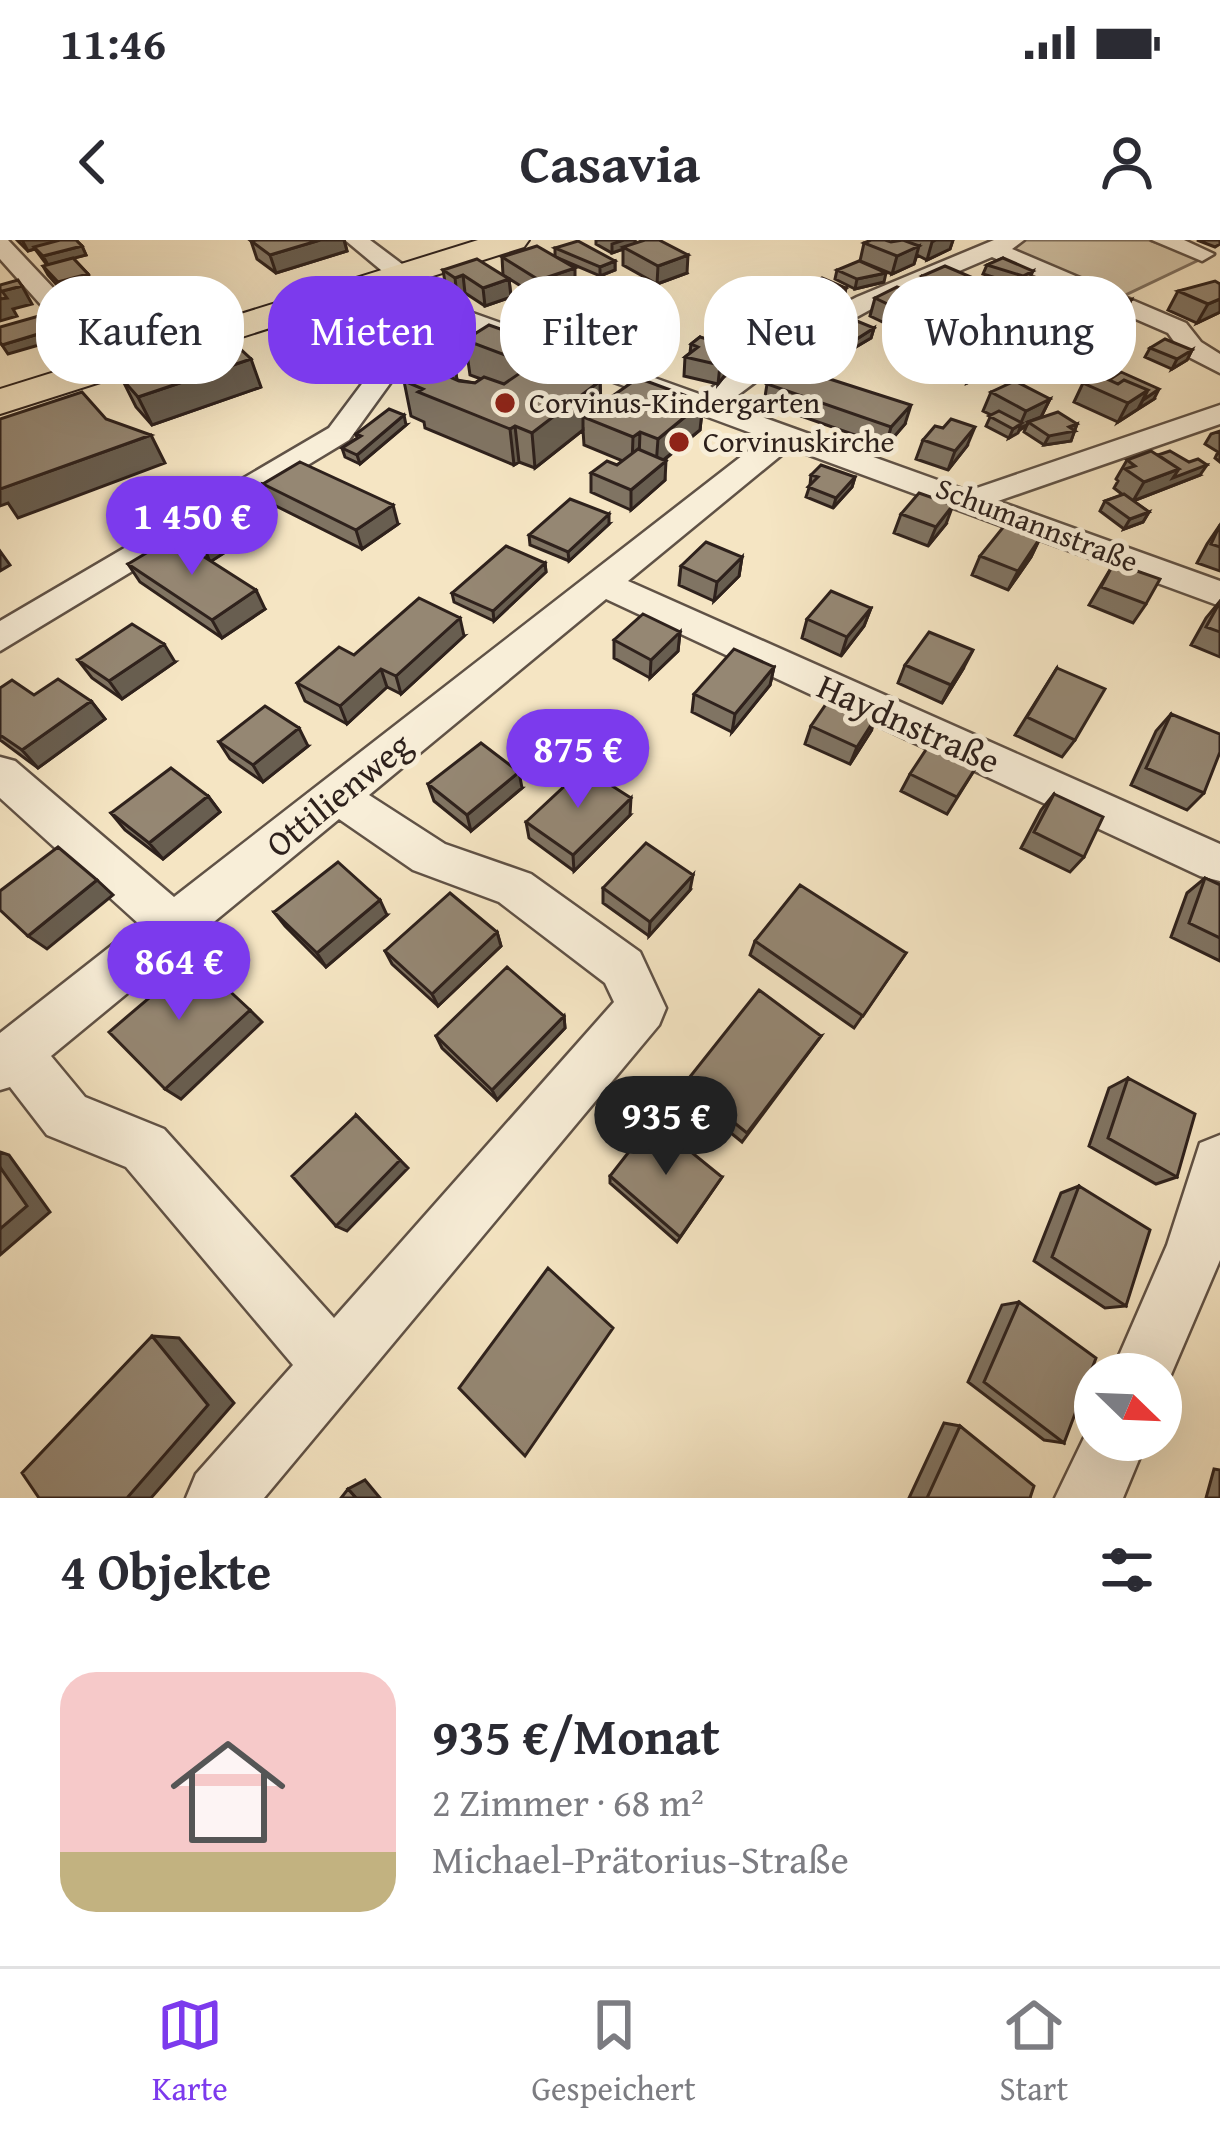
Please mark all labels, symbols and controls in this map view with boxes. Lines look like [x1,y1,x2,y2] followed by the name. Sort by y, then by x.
[60,10,166,75] text: 11:46
[520,123,700,202] text: Casavia
[60,129,126,195] icon: back
[1094,129,1160,195] icon: person
[36,276,244,384] chip: Kaufen
[268,276,476,384] chip: Mieten
[500,276,680,384] chip: Filter
[704,276,858,384] chip: Neu
[882,276,1136,384] chip: Wohnung
[529,380,820,424] place label: Corvinus-Kindergarten
[492,390,518,416] marker: Corvinus-Kindergarten
[703,419,895,463] place label: Corvinuskirche
[666,429,692,455] marker: Corvinuskirche
[930,465,1145,583] street label: Schumannstraße
[81,476,303,578] pin: 1 450 €
[133,486,251,543] text: 1 450 €
[809,659,1009,786] street label: Haydnstraße
[494,709,662,811] pin: 875 €
[253,718,422,869] street label: Ottilienweg
[533,719,623,776] text: 875 €
[95,921,263,1023] pin: 864 €
[134,931,224,988] text: 864 €
[582,1076,750,1178] pin: 935 €
[621,1086,711,1143] text: 935 €
[1074,1353,1182,1461] north arrow
[1074,1353,1182,1461] map controls
[60,1533,271,1608] text: 4 Objekte
[1094,1537,1160,1603] icon: filters
[432,1698,720,1773] text: 935 €/Monat
[156,1720,300,1864] icon: home
[432,1773,704,1830] text: 2 Zimmer · 68 m²
[432,1830,849,1887] text: Michael-Prätorius-Straße
[152,1992,228,2112] tab: Karte
[532,1992,696,2112] tab: Gespeichert
[999,1992,1068,2112] tab: Start

